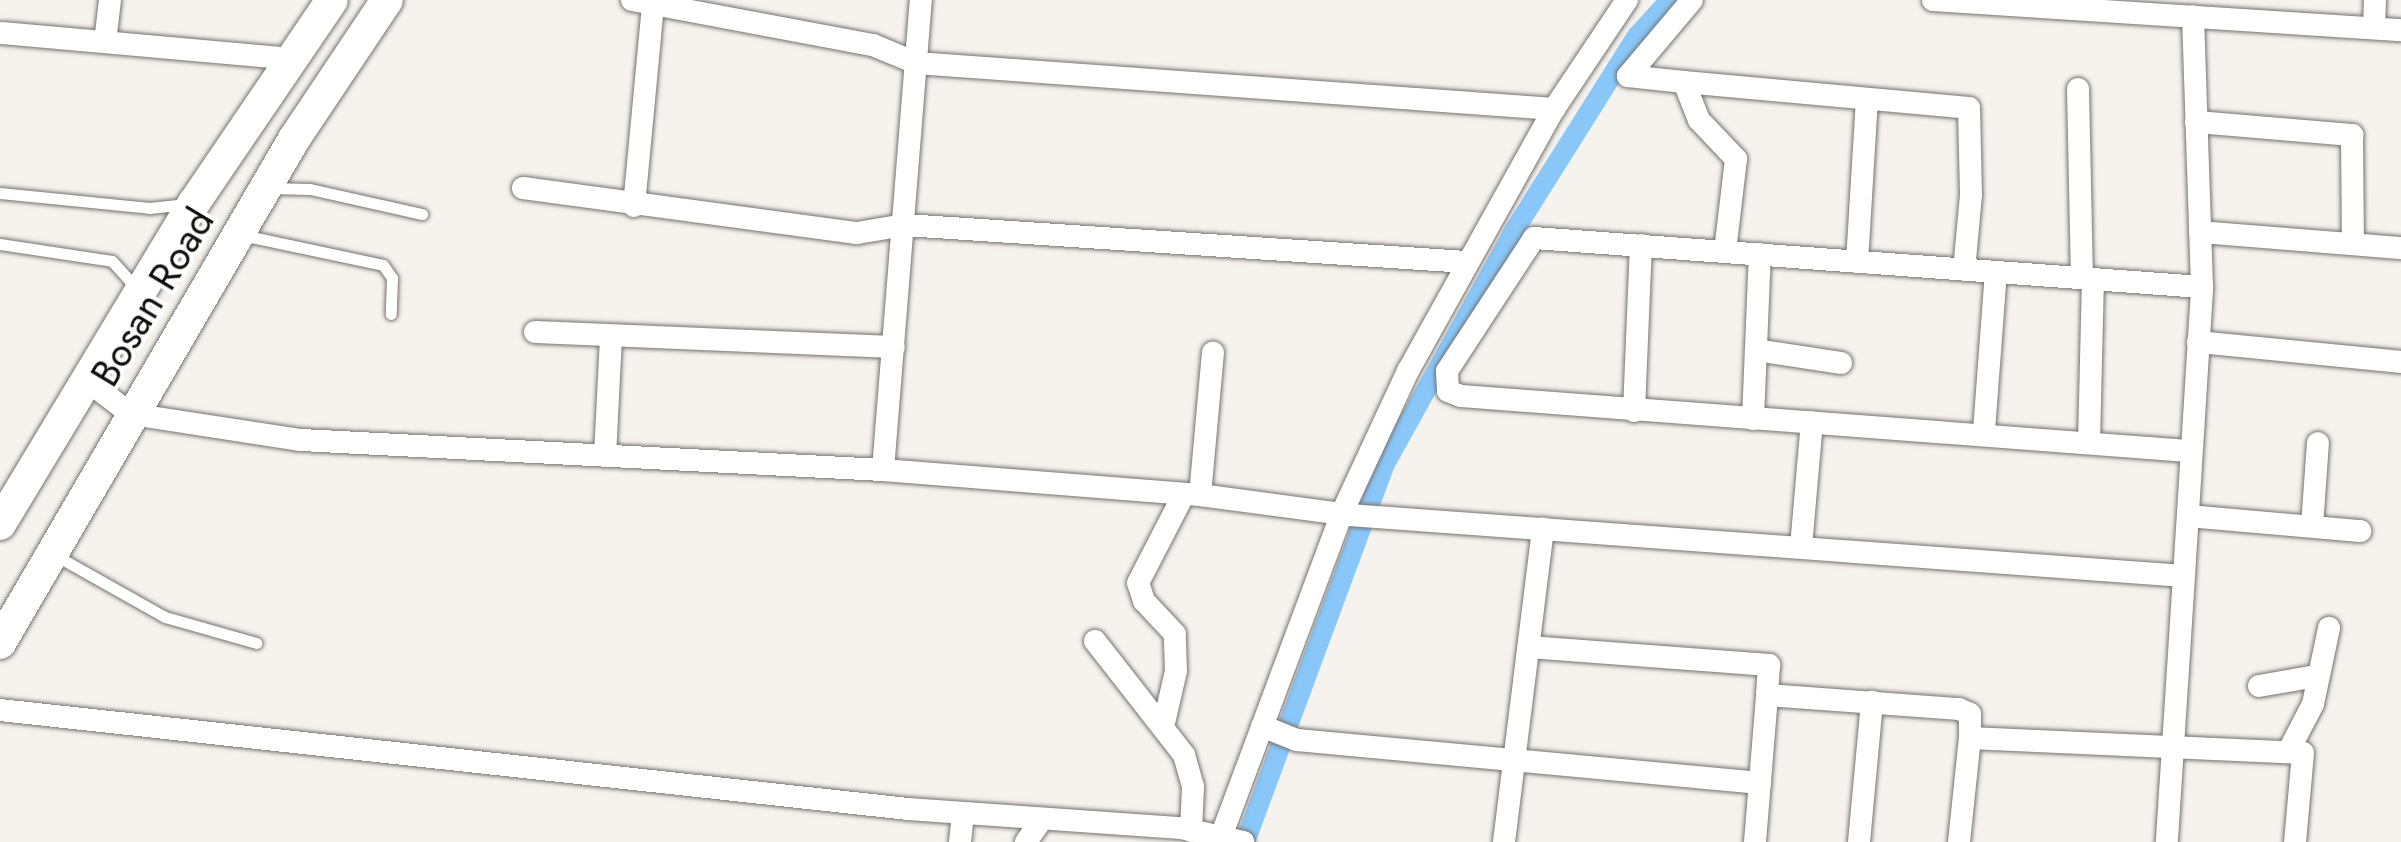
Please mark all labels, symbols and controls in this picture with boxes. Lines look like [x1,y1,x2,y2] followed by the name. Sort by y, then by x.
[80,199,224,395] street label: Bosan Road

